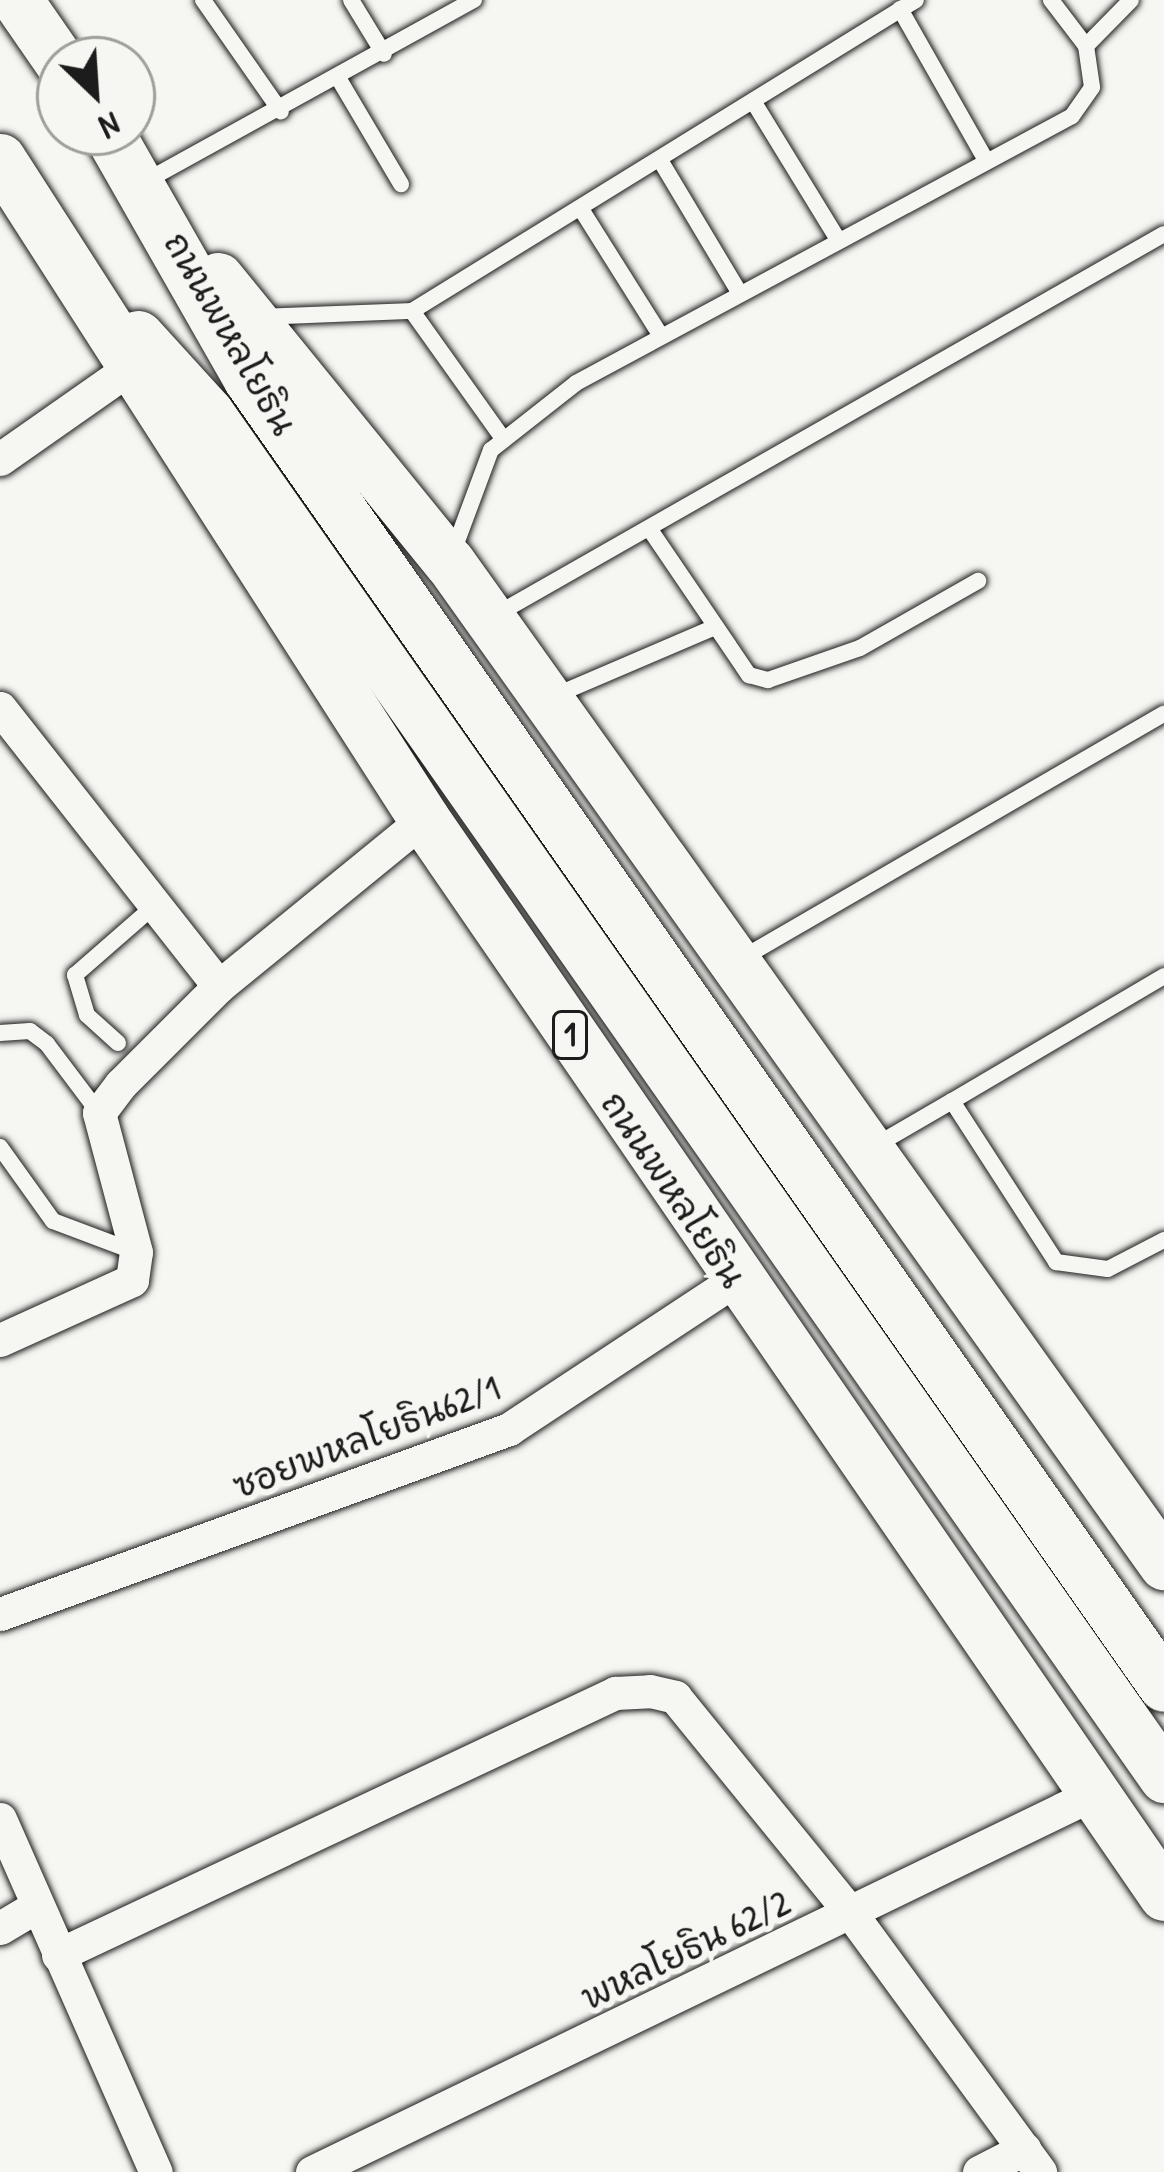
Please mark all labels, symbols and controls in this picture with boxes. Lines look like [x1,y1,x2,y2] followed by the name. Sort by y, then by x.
[36,36,156,156] north arrow
[93,102,127,150] text: N
[156,224,306,442] street label: ถนนพหลโยธิน
[552,1008,588,1062] road number: 1
[593,1083,755,1295] street label: ถนนพหลโยธิน
[226,1365,506,1507] street label: ซอยพหลโยธิน62/1
[574,1880,796,2018] street label: พหลโยธิน 62/2

